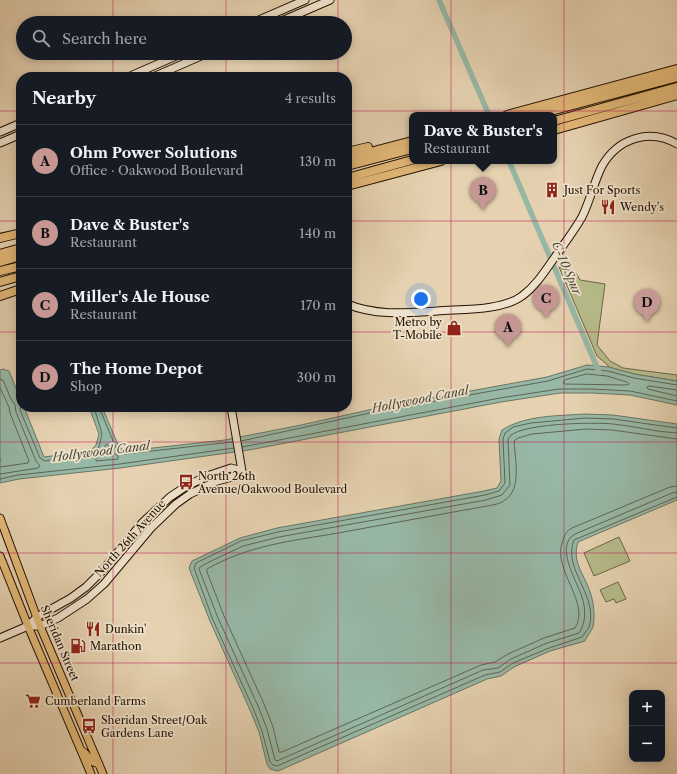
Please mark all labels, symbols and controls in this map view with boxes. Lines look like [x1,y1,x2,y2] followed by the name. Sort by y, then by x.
[16,16,352,60] search box
[30,27,52,49] icon: search
[62,29,147,48] text: Search here
[32,88,96,108] text: Nearby
[285,90,336,106] text: 4 results
[409,112,557,164] popup
[423,121,543,140] text: Dave & Buster's
[423,140,490,156] text: Restaurant
[70,143,237,162] text: Ohm Power Solutions
[40,153,50,169] text: A
[300,153,336,169] text: 130 m
[70,162,243,178] text: Office · Oakwood Boulevard
[470,177,496,210] pin: B
[543,181,561,199] building icon: Just For Sports
[562,183,640,197] place label: Just For Sports
[599,198,617,216] restaurant icon: Wendy's
[619,200,664,214] place label: Wendy's
[70,215,189,234] text: Dave & Buster's
[40,225,50,241] text: B
[299,225,336,241] text: 140 m
[70,234,137,250] text: Restaurant
[549,239,586,298] water label: C-10 Spur
[533,285,559,318] pin: C
[70,287,210,306] text: Miller's Ale House
[411,289,431,309] your location
[634,289,660,322] pin: D
[40,297,50,313] text: C
[300,297,336,313] text: 170 m
[70,306,137,322] text: Restaurant
[495,314,521,347] pin: A
[393,315,443,342] place label: Metro by T-Mobile
[445,319,463,337] shop icon: Metro by T-Mobile
[70,359,203,378] text: The Home Depot
[39,369,51,385] text: D
[297,369,336,385] text: 300 m
[70,378,102,394] text: Shop
[369,382,471,416] water label: Hollywood Canal
[50,437,152,465] water label: Hollywood Canal
[197,469,347,496] place label: North 26th Avenue/Oakwood Boulevard
[177,473,195,491] bus stop icon: North 26th Avenue/Oakwood Boulevard
[92,497,168,579] street label: North 26th Avenue
[38,603,82,683] street label: Sheridan Street
[84,620,102,638] restaurant icon: Dunkin'
[105,622,146,636] place label: Dunkin'
[69,637,87,655] fuel station icon: Marathon
[90,639,142,653] place label: Marathon
[629,690,665,762] map controls
[629,690,665,726] button: +
[24,692,42,710] supermarket icon: Cumberland Farms
[45,694,146,708] place label: Cumberland Farms
[101,713,208,740] place label: Sheridan Street/Oak Gardens Lane
[80,717,98,735] bus stop icon: Sheridan Street/Oak Gardens Lane
[629,726,665,762] button: −

